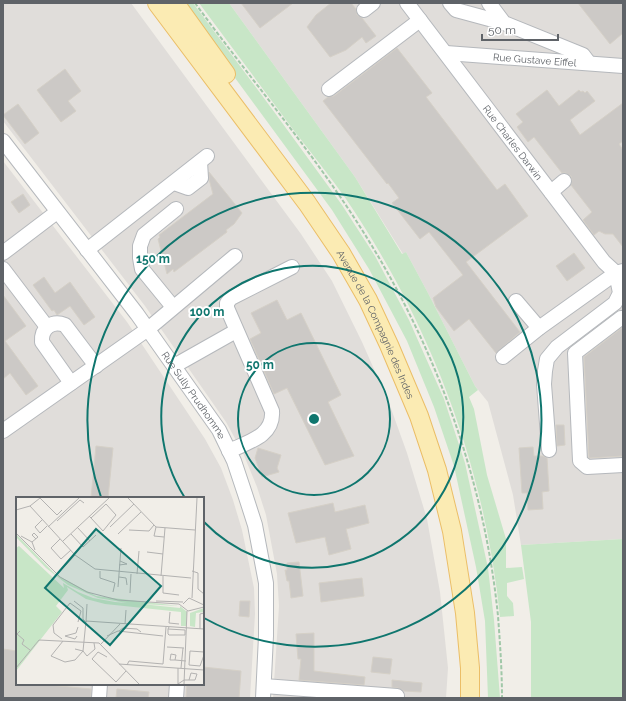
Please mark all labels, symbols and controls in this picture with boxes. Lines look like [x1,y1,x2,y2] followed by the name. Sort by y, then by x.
[482,16,558,42] scale bar
[488,23,516,37] text: 50 m
[493,51,577,69] street label: Rue Gustave Eiffel
[481,103,545,182] street label: Rue Charles Darwin
[335,248,416,401] street label: Avenue de la Compagnie des Indes
[136,252,170,266] text: 150 m
[190,305,224,319] text: 100 m
[159,350,228,441] street label: Rue Sully Prudhomme
[246,358,274,372] text: 50 m
[307,412,321,426] centre of rings
[16,497,204,685] inset map

